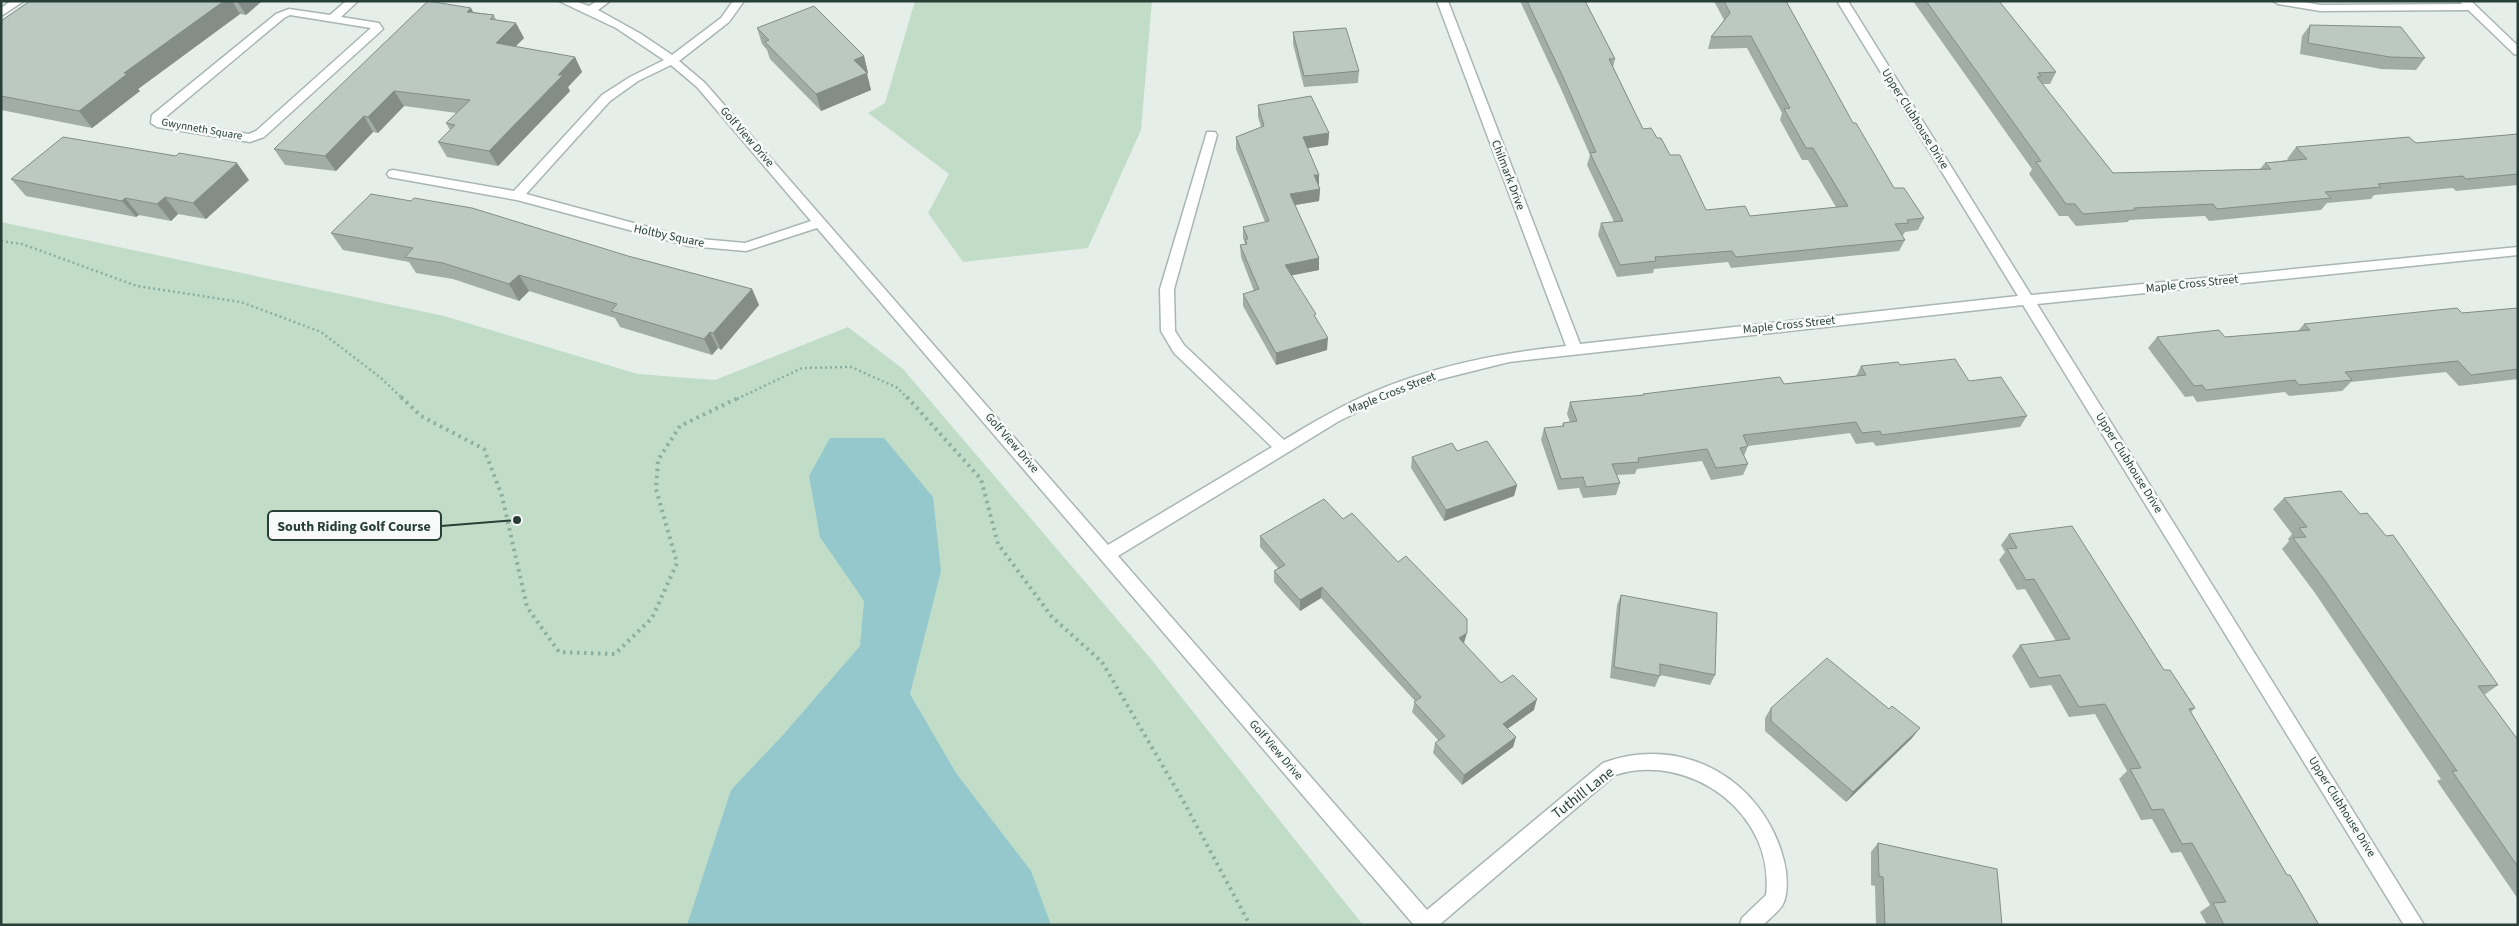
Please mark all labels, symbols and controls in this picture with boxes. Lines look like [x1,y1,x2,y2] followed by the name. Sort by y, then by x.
[1877,65,1953,173] street label: Upper Clubhouse Drive
[716,103,778,171] street label: Golf View Drive
[160,115,244,144] street label: Gwynneth Square
[1487,137,1529,213] street label: Chilmark Drive
[632,220,706,252] street label: Holtby Square
[2145,271,2239,297] street label: Maple Cross Street
[1742,312,1836,338] street label: Maple Cross Street
[1346,368,1438,418] street label: Maple Cross Street
[981,409,1043,477] street label: Golf View Drive
[2091,409,2167,517] street label: Upper Clubhouse Drive
[268,511,441,540] callout: South Riding Golf Course
[277,517,431,537] text: South Riding Golf Course
[1245,716,1307,784] street label: Golf View Drive
[2304,753,2380,861] street label: Upper Clubhouse Drive
[1548,762,1618,824] street label: Tuthill Lane

